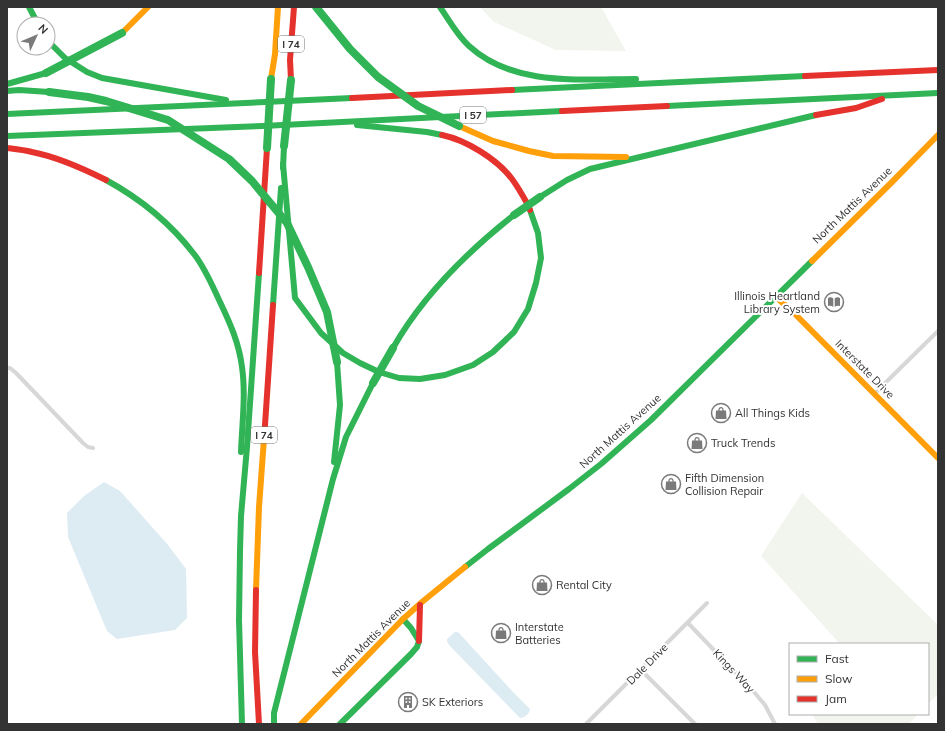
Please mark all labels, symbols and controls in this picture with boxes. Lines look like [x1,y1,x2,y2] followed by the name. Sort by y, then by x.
[16,16,56,56] north arrow
[35,21,51,37] text: N
[278,36,304,52] road number: I 74
[460,107,486,123] road number: I 57
[809,164,895,246] street label: North Mattis Avenue
[734,289,820,316] place label: Illinois Heartland Library System
[823,291,845,313] library icon: Illinois Heartland Library System
[832,336,898,402] street label: Interstate Drive
[576,391,664,471] street label: North Mattis Avenue
[710,402,732,424] shop icon: All Things Kids
[735,406,810,420] place label: All Things Kids
[251,427,277,443] road number: I 74
[686,432,708,454] shop icon: Truck Trends
[711,436,775,450] place label: Truck Trends
[685,471,764,498] place label: Fifth Dimension Collision Repair
[660,473,682,495] shop icon: Fifth Dimension Collision Repair
[531,574,553,596] shop icon: Rental City
[556,578,612,592] place label: Rental City
[329,596,413,680] street label: North Mattis Avenue
[515,620,564,647] place label: Interstate Batteries
[490,622,512,644] shop icon: Interstate Batteries
[623,640,671,688] street label: Dale Drive
[789,643,929,715] legend
[710,646,758,696] street label: Kings Way
[825,651,849,666] text: Fast
[825,671,853,686] text: Slow
[397,691,419,713] building icon: SK Exteriors
[825,691,847,706] text: Jam
[422,695,483,709] place label: SK Exteriors

